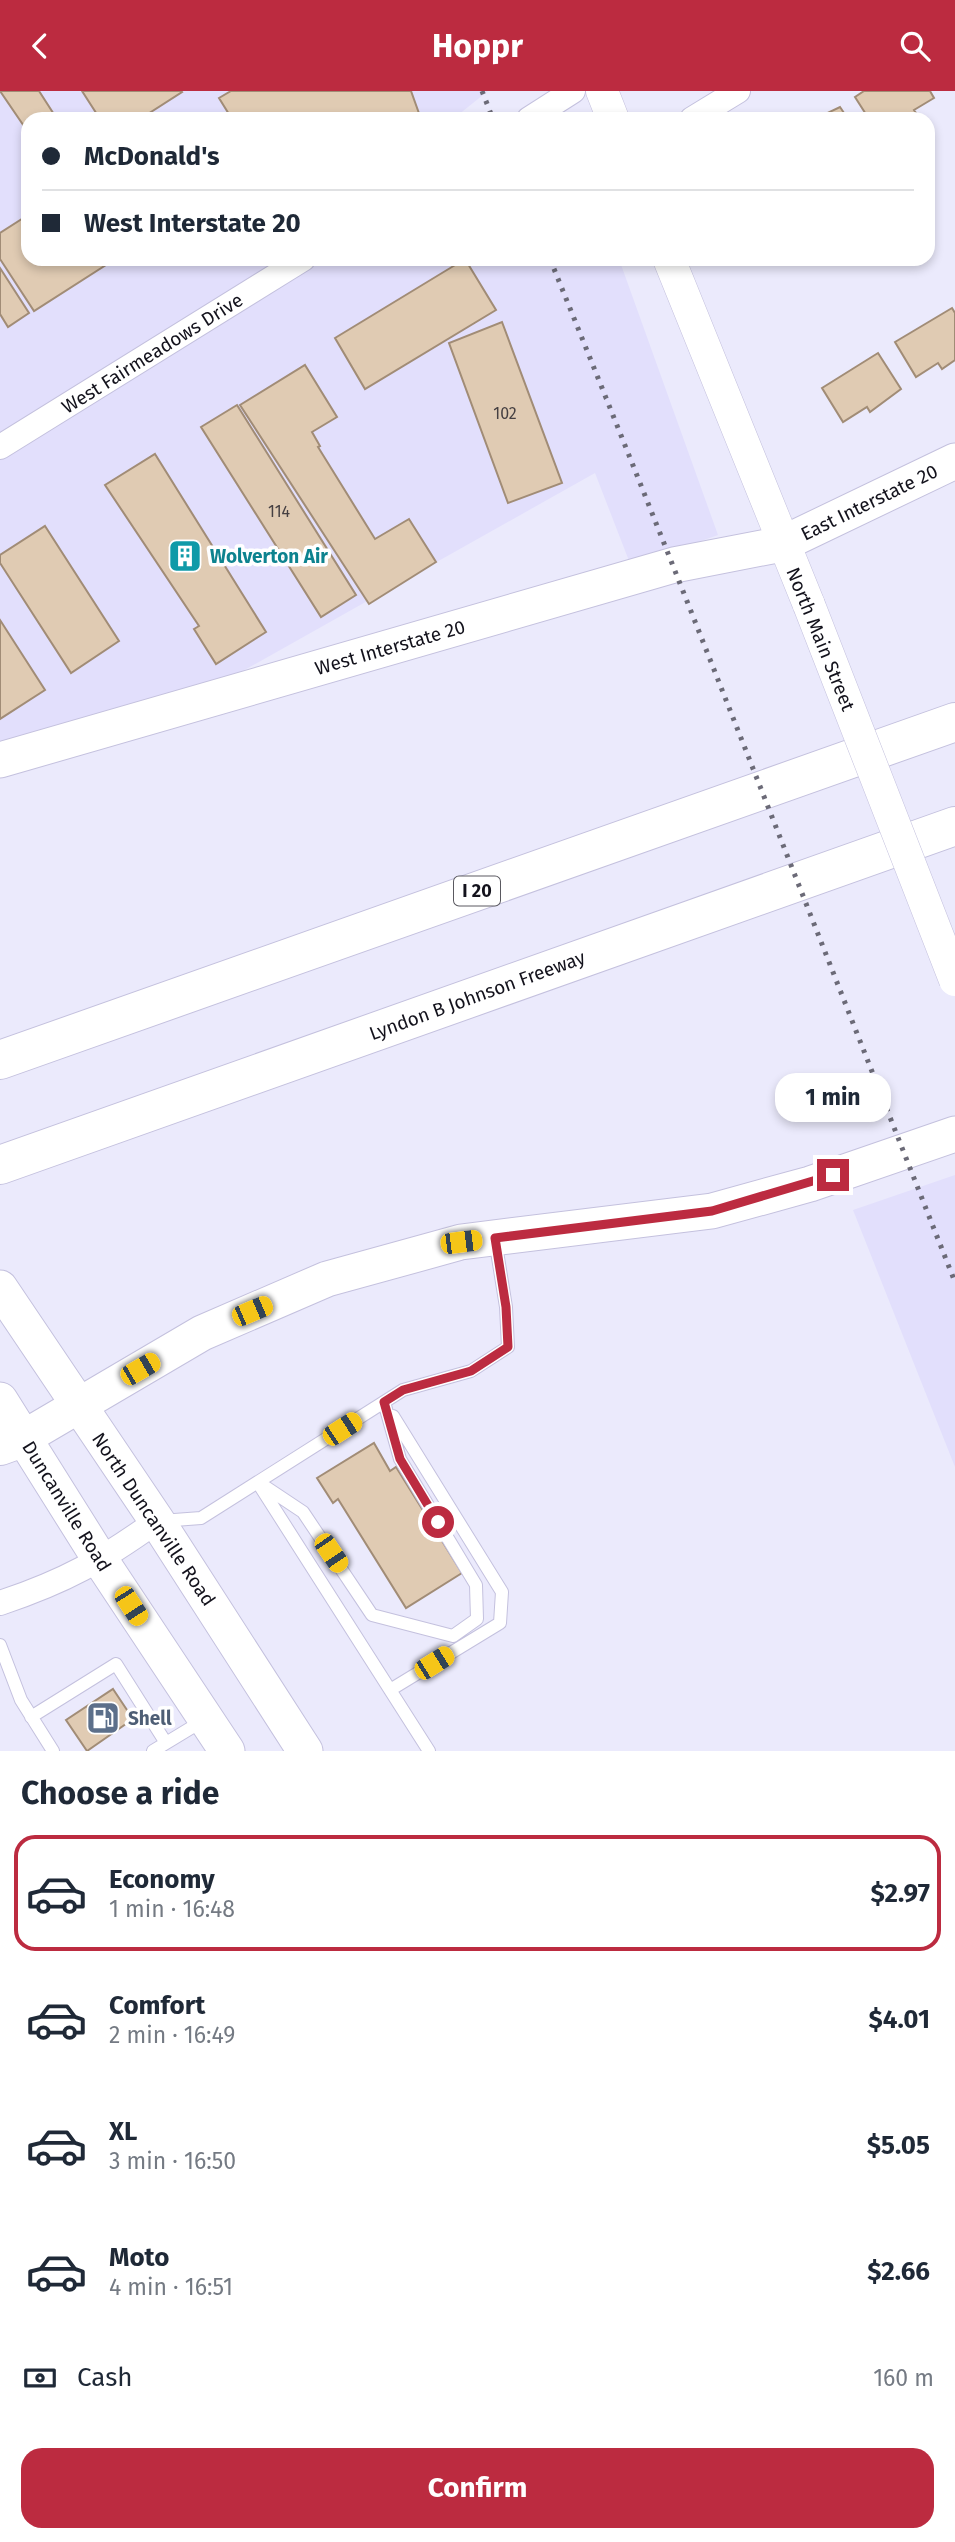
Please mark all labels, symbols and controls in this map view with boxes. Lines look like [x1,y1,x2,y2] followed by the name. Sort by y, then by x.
[21,27,59,65] icon: back
[432,27,523,65] text: Hoppr
[896,27,934,65] icon: search
[84,141,220,172] text: McDonald's
[84,208,301,239] text: West Interstate 20
[57,288,247,419] street label: West Fairmeadows Drive
[493,404,517,423] house number: 102
[797,459,941,546] street label: East Interstate 20
[268,502,291,521] house number: 114
[166,537,204,575] building icon: Wolverton Air
[210,545,328,568] place label: Wolverton Air
[781,564,860,714] street label: North Main Street
[312,615,468,680] street label: West Interstate 20
[454,877,500,905] road number: I 20
[366,945,589,1045] street label: Lyndon B Johnson Freeway
[775,1073,891,1123] callout: 1 min
[805,1083,861,1111] text: 1 min
[817,1159,849,1191] route end
[439,1229,484,1255] car
[229,1293,276,1329] car
[117,1349,164,1389] car
[319,1409,366,1449] car
[87,1428,220,1610] street label: North Duncanville Road
[17,1437,116,1576] street label: Duncanville Road
[422,1506,454,1538] route start
[311,1530,352,1576] car
[111,1583,152,1629] car
[411,1643,458,1683] car
[84,1699,122,1737] fuel station icon: Shell
[128,1707,172,1730] place label: Shell
[21,1774,219,1812] text: Choose a ride
[25,1862,88,1925] icon: car
[109,1864,215,1895] text: Economy
[870,1878,930,1909] text: $2.97
[109,1895,235,1923] text: 1 min · 16:48
[25,1988,88,2051] icon: car
[109,1990,205,2021] text: Comfort
[868,2004,930,2035] text: $4.01
[109,2021,235,2049] text: 2 min · 16:49
[25,2114,88,2177] icon: car
[109,2116,137,2147] text: XL
[867,2130,930,2161] text: $5.05
[109,2147,236,2175] text: 3 min · 16:50
[25,2240,88,2303] icon: car
[109,2242,169,2273] text: Moto
[867,2256,930,2287] text: $2.66
[109,2273,233,2301] text: 4 min · 16:51
[21,2359,59,2397] icon: cash
[77,2362,133,2393] text: Cash
[873,2364,934,2392] text: 160 m
[21,2448,934,2528] button: Confirm

